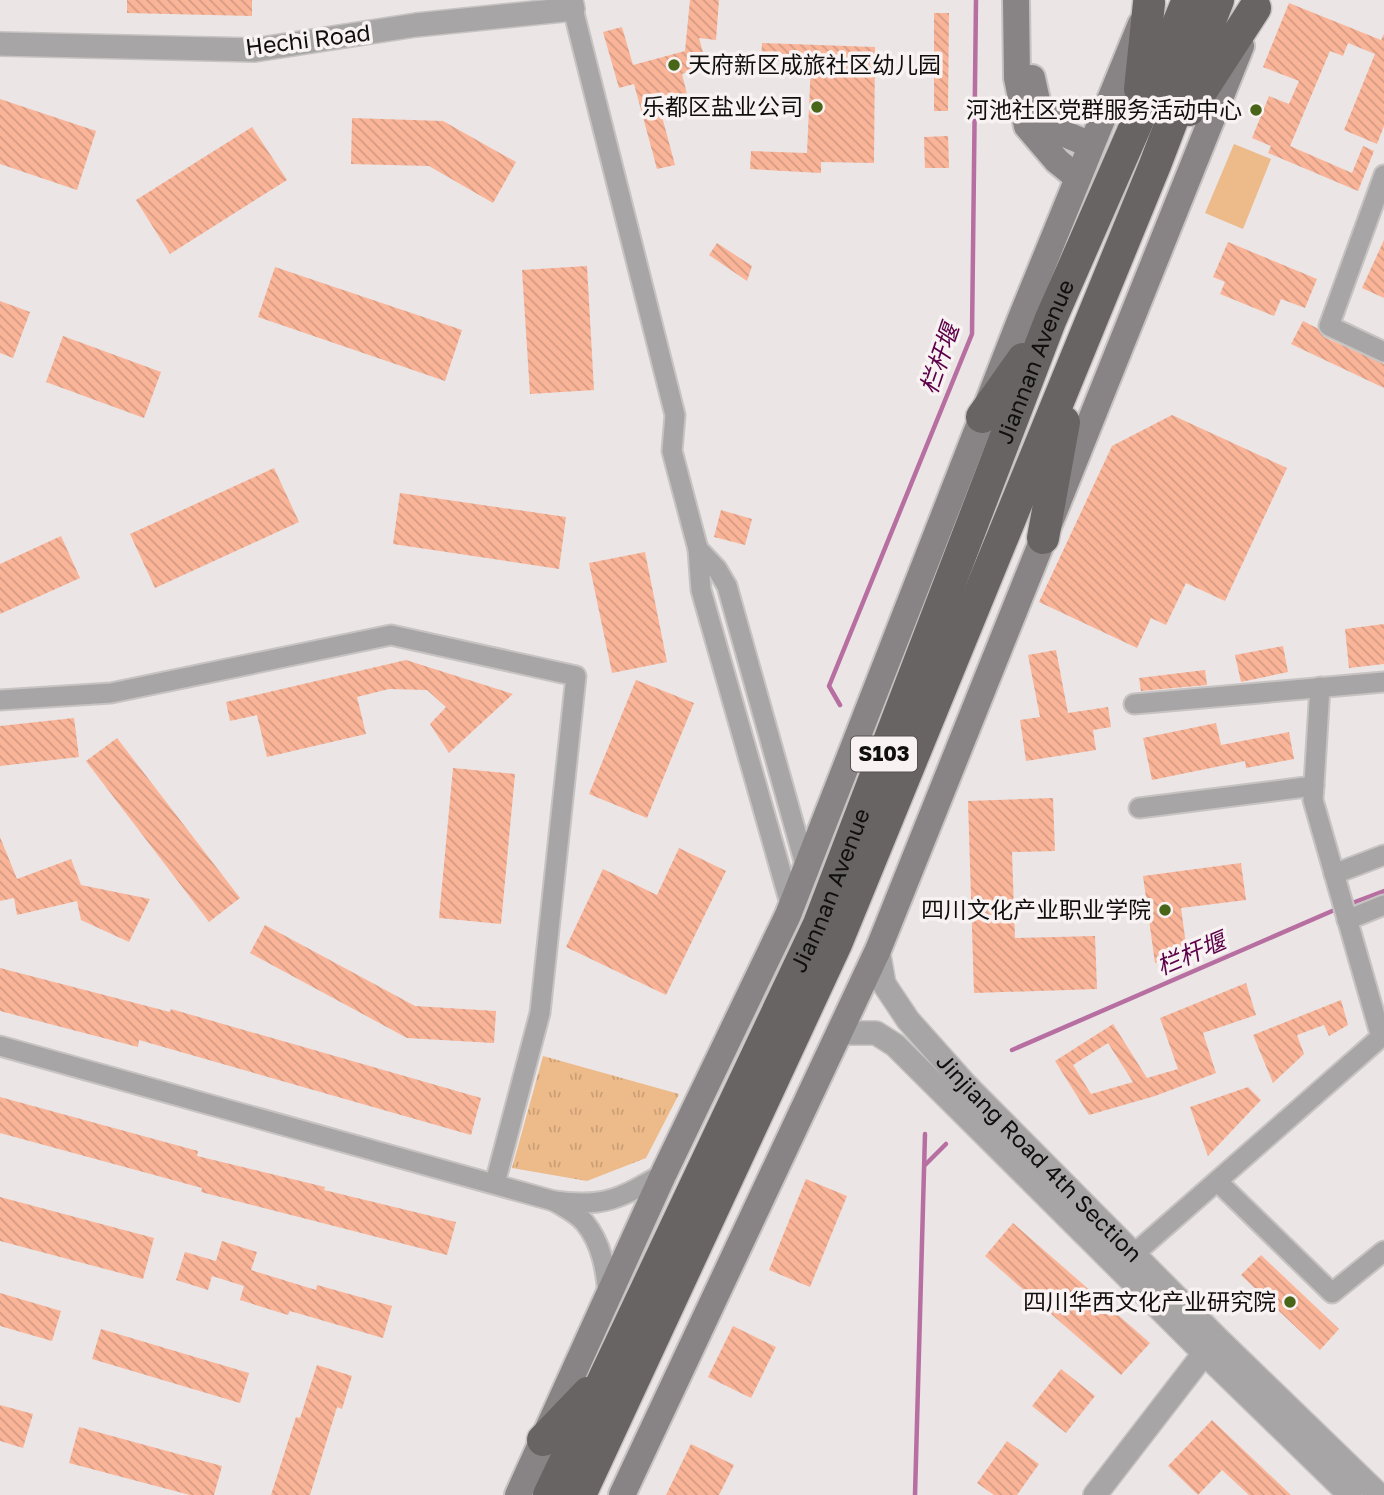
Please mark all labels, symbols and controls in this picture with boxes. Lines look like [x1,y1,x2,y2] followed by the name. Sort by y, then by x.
[244,17,372,61] street label: Hechi Road
[688,50,941,78] place label: 天府新区成旅社区幼儿园
[666,57,682,73] marker: 天府新区成旅社区幼儿园
[642,92,803,120] place label: 乐都区盐业公司
[966,95,1242,123] place label: 河池社区党群服务活动中心
[809,99,825,115] marker: 乐都区盐业公司
[1248,102,1264,118] marker: 河池社区党群服务活动中心
[989,275,1079,448] street label: Jiannan Avenue
[913,316,965,397] water label: 栏杆堰
[851,736,917,772] road number: S103
[783,804,875,976] street label: Jiannan Avenue
[921,895,1151,923] place label: 四川文化产业职业学院
[1157,902,1173,918] marker: 四川文化产业职业学院
[1152,924,1233,980] water label: 栏杆堰
[931,1047,1148,1267] street label: Jinjiang Road 4th Section
[1023,1287,1276,1315] place label: 四川华西文化产业研究院
[1282,1294,1298,1310] marker: 四川华西文化产业研究院

